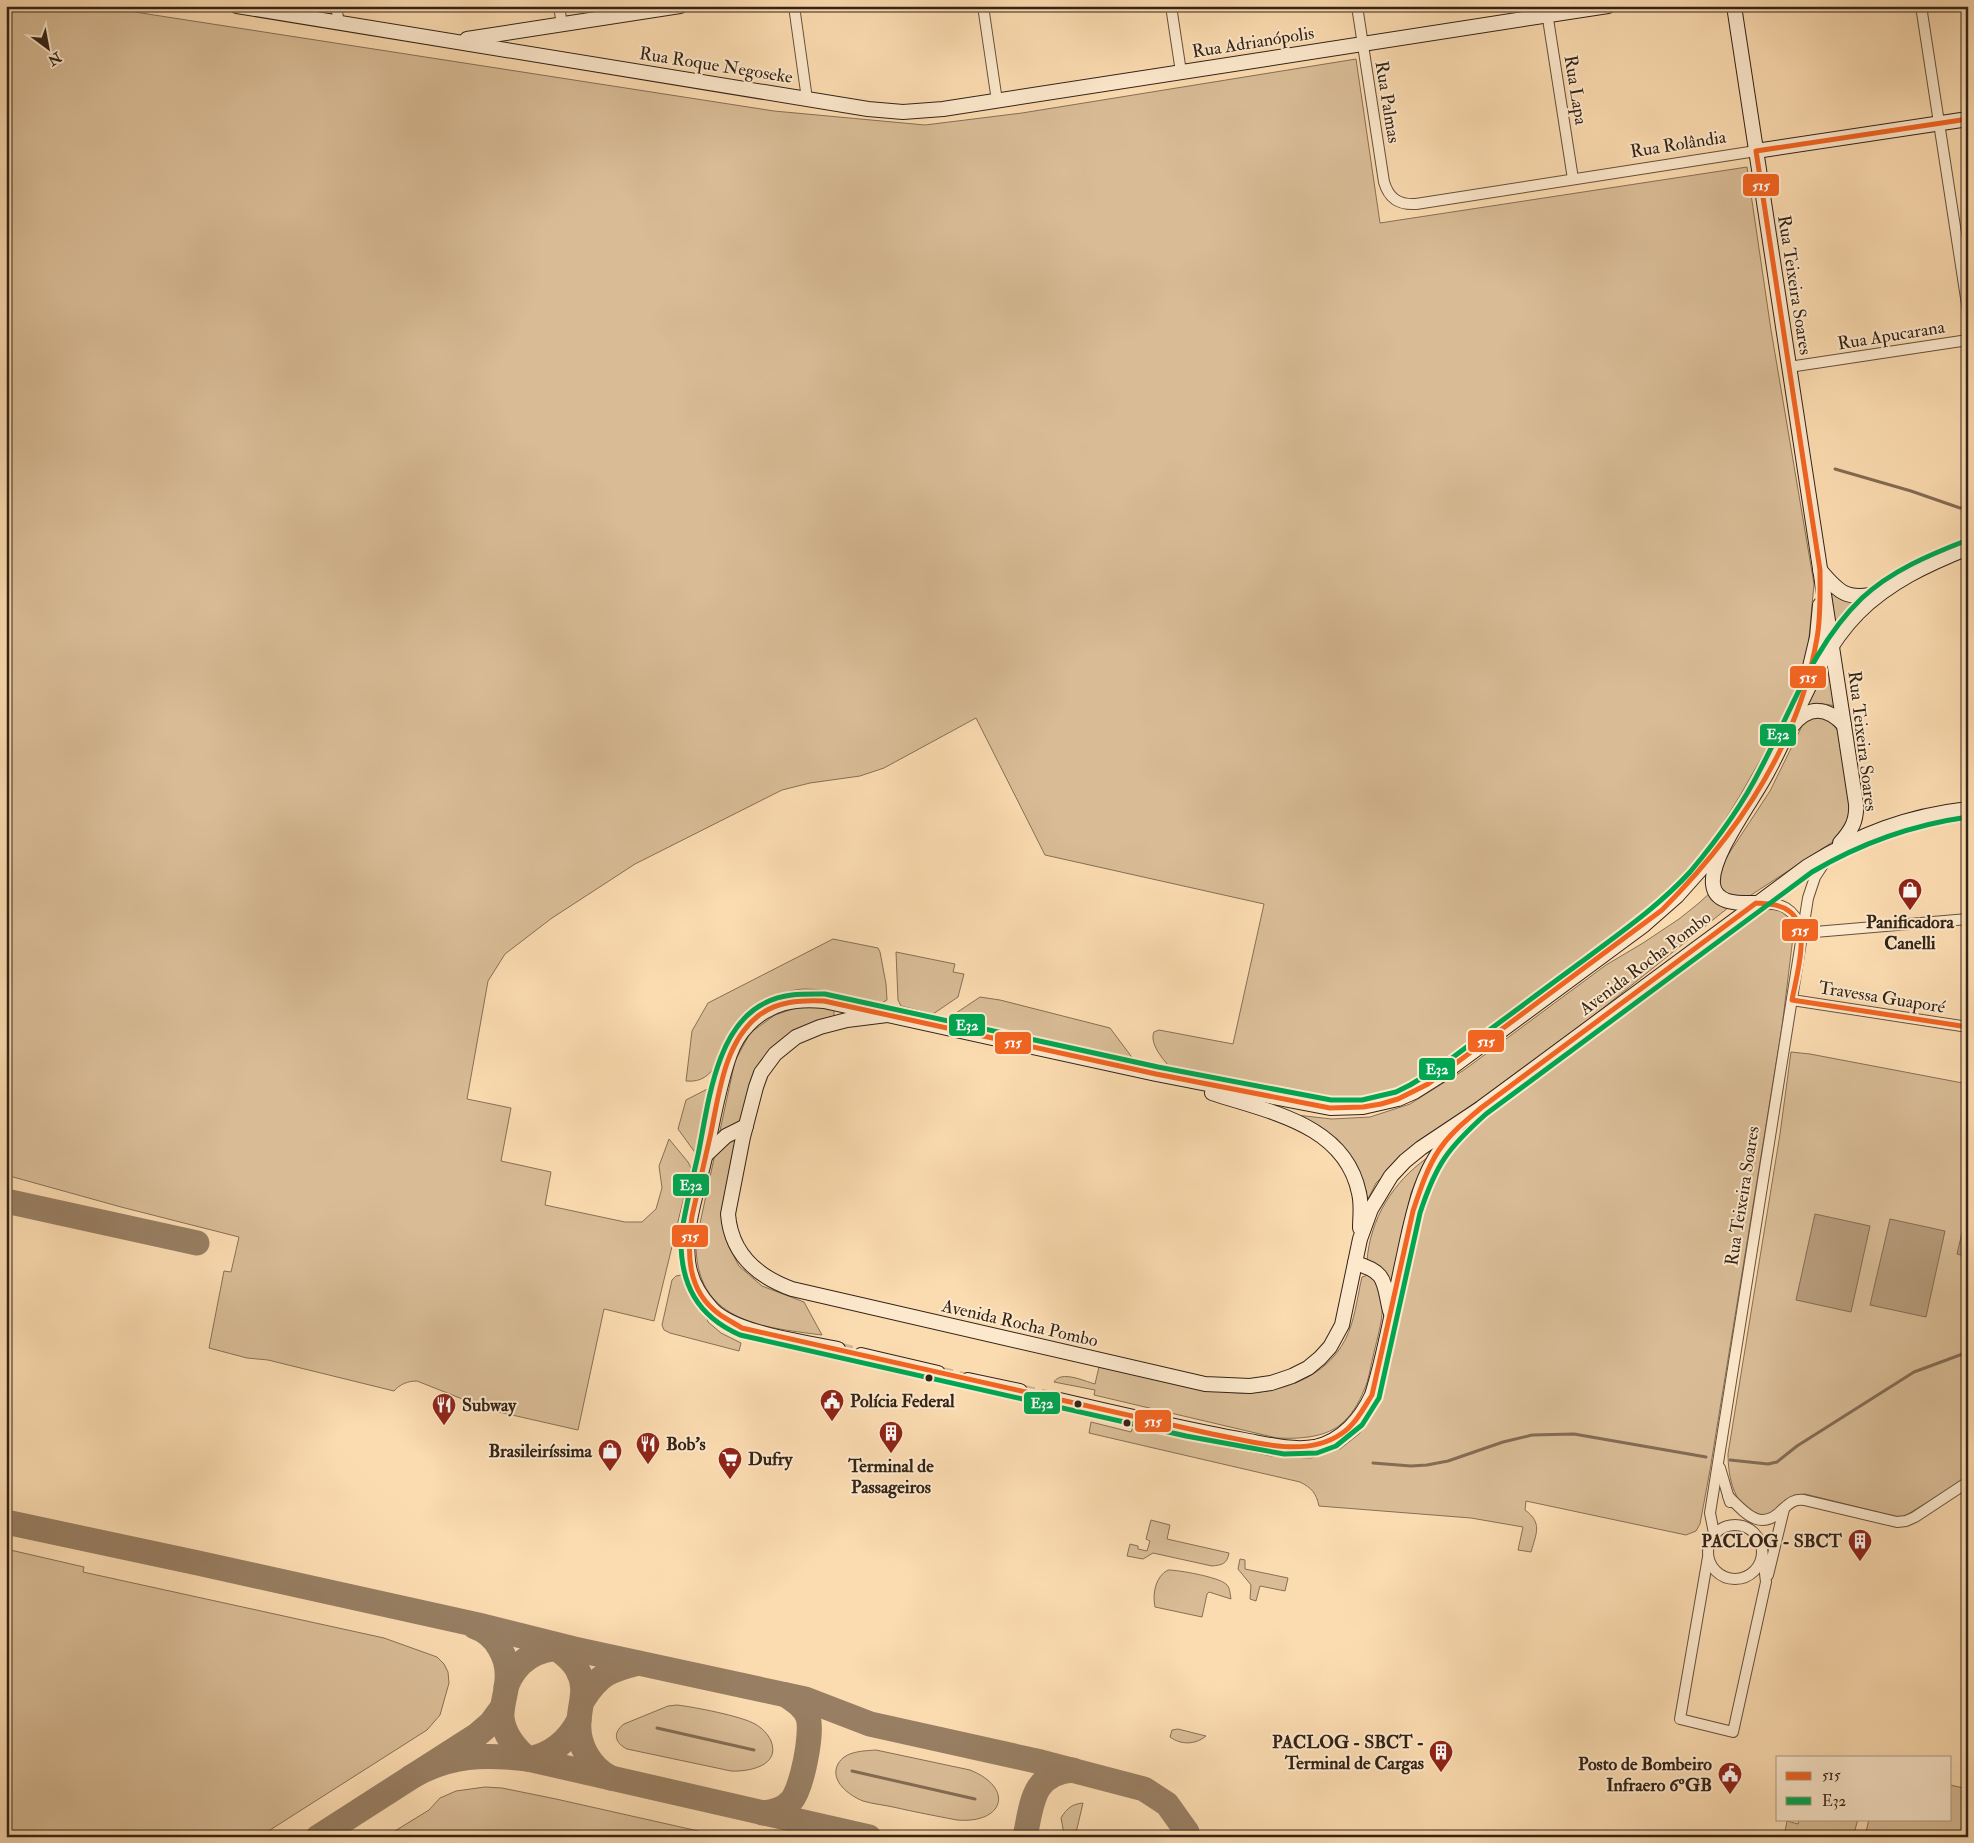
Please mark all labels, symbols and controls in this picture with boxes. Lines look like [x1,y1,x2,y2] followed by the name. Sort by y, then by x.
[1190,21,1316,64] street label: Rua Adrianópolis
[22,22,72,72] north arrow
[638,42,795,89] street label: Rua Roque Negoseke
[44,48,65,69] text: N
[1559,54,1592,127] street label: Rua Lapa
[1370,59,1405,145] street label: Rua Palmas
[1628,125,1728,163] street label: Rua Rolândia
[1742,173,1780,197] line badge: 515
[1752,177,1770,194] text: 515
[1772,214,1817,357] street label: Rua Teixeira Soares
[1836,316,1947,355] street label: Rua Apucarana
[1789,665,1827,689] line badge: 515
[1799,669,1817,686] text: 515
[1842,670,1883,812] street label: Rua Teixeira Soares
[1759,723,1797,747] line badge: E32
[1767,726,1789,743] text: E32
[1897,877,1923,911] shop icon: Panificadora Canelli
[1574,906,1716,1021] street label: Avenida Rocha Pombo
[1866,911,1954,955] place label: Panificadora Canelli
[1781,918,1819,942] line badge: 515
[1791,922,1809,939] text: 515
[1817,976,1947,1019] street label: Travessa Guaporé
[948,1013,986,1037] line badge: E32
[956,1017,978,1034] text: E32
[1467,1029,1505,1053] line badge: 515
[994,1031,1032,1055] line badge: 515
[1477,1033,1495,1050] text: 515
[1004,1034,1022,1051] text: 515
[1418,1057,1456,1081] line badge: E32
[1426,1061,1448,1078] text: E32
[1720,1125,1765,1268] street label: Rua Teixeira Soares
[672,1173,710,1197] line badge: E32
[680,1177,702,1194] text: E32
[671,1224,709,1248] line badge: 515
[681,1228,699,1245] text: 515
[939,1294,1100,1353] street label: Avenida Rocha Pombo
[924,1373,934,1383] unlabelled marker
[819,1388,845,1422] public building icon: Polícia Federal
[850,1390,955,1413] place label: Polícia Federal
[1023,1391,1061,1415] line badge: E32
[431,1392,457,1426] restaurant icon: Subway
[462,1394,517,1417] place label: Subway
[1031,1395,1053,1412] text: E32
[1073,1399,1083,1409] unlabelled marker
[1134,1409,1172,1433] line badge: 515
[1144,1413,1162,1430] text: 515
[1122,1418,1132,1428] unlabelled marker
[878,1420,904,1454] building icon: Terminal de Passageiros
[635,1431,661,1465] restaurant icon: Bob's
[666,1433,706,1456] place label: Bob's
[597,1438,623,1472] shop icon: Brasileiríssima
[488,1440,593,1463] place label: Brasileiríssima
[717,1446,743,1480] supermarket icon: Dufry
[748,1448,794,1471] place label: Dufry
[847,1455,934,1499] place label: Terminal de Passageiros
[1847,1528,1873,1562] building icon: PACLOG - SBCT
[1701,1530,1843,1553] place label: PACLOG - SBCT
[1272,1731,1424,1775] place label: PACLOG - SBCT - Terminal de Cargas
[1428,1739,1454,1773] building icon: PACLOG - SBCT - Terminal de Cargas
[1578,1753,1712,1797] place label: Posto de Bombeiro Infraero 6ºGB
[1776,1756,1952,1820] legend
[1717,1761,1743,1795] public building icon: Posto de Bombeiro Infraero 6ºGB
[1822,1766,1841,1785] text: 515
[1822,1792,1847,1811] text: E32

